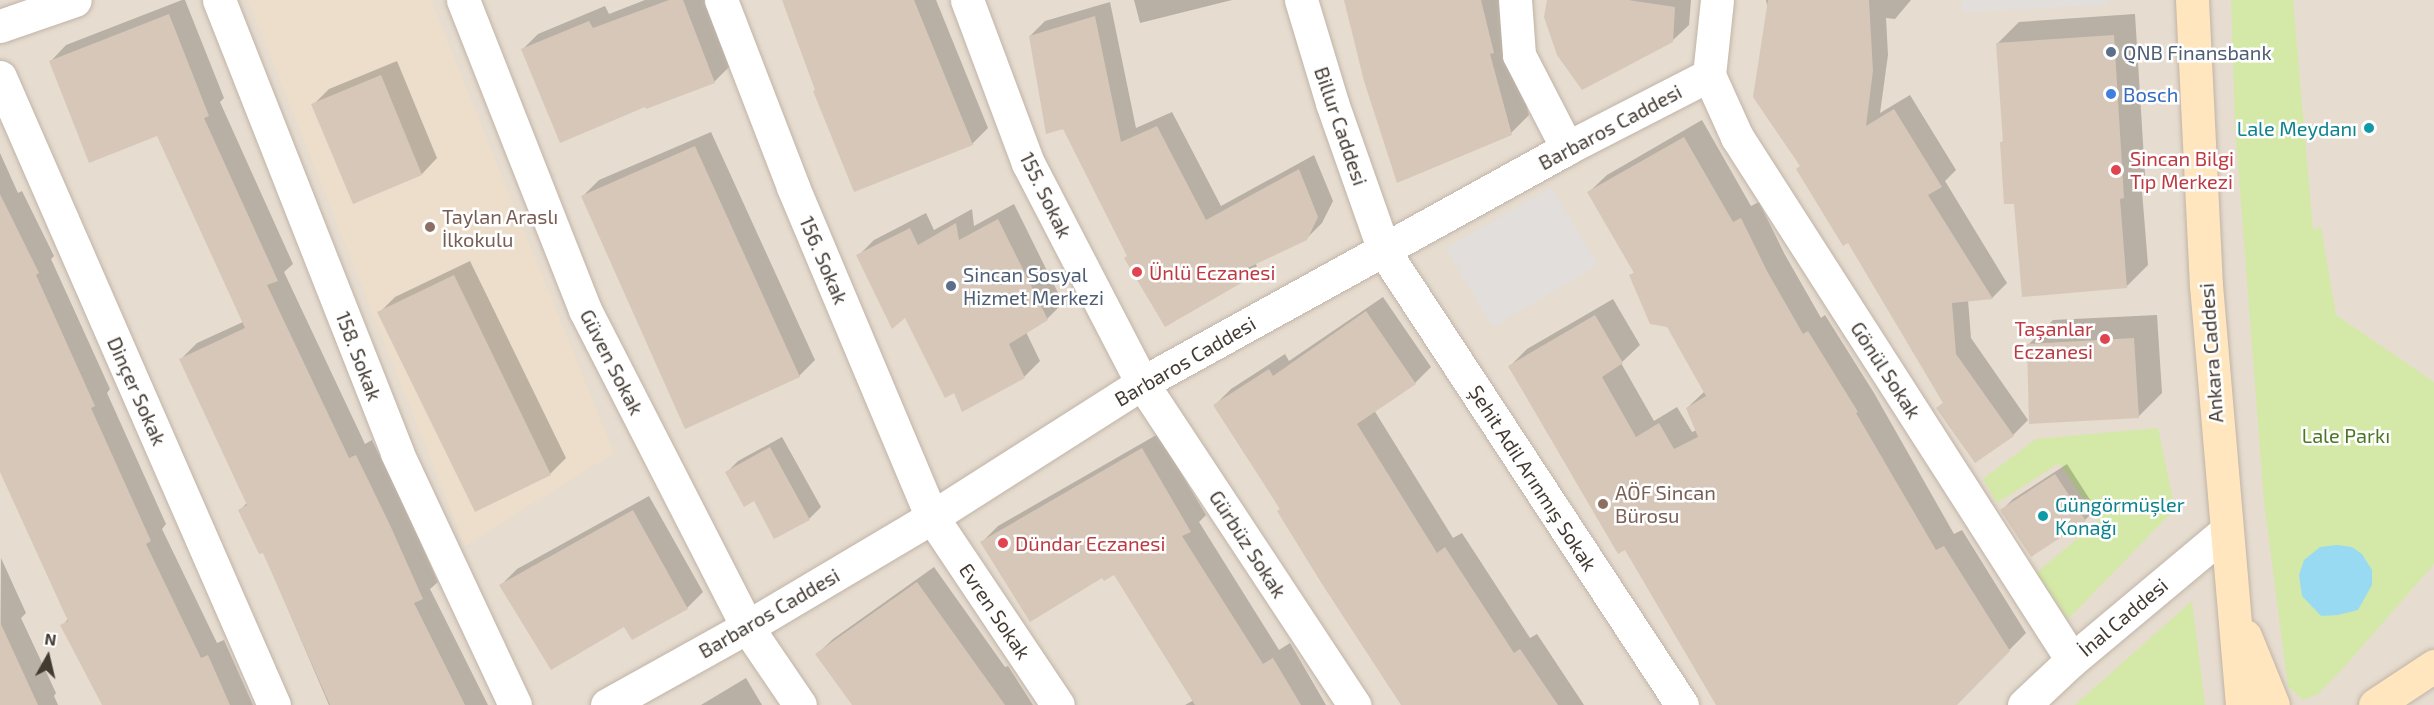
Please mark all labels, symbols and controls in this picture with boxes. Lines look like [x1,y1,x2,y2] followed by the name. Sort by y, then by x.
[2123,40,2272,64] place label: QNB Finansbank
[2104,45,2118,59] marker: QNB Finansbank
[1309,63,1373,189] street label: Billur Caddesi
[1534,79,1686,175] street label: Barbaros Caddesi
[2123,82,2178,106] place label: Bosch
[2104,87,2118,101] marker: Bosch
[2237,116,2357,140] place label: Lale Meydanı
[2362,121,2376,135] marker: Lale Meydanı
[2130,146,2234,193] place label: Sincan Bilgi Tıp Merkezi
[1015,148,1077,242] street label: 155. Sokak
[2107,161,2125,179] marker: Sincan Bilgi Tıp Merkezi
[442,204,559,251] place label: Taylan Araslı İlkokulu
[795,212,853,308] street label: 156. Sokak
[423,220,437,234] marker: Taylan Araslı İlkokulu
[1149,260,1275,284] place label: Ünlü Eczanesi
[963,262,1104,309] place label: Sincan Sosyal Hizmet Merkezi
[1130,265,1144,279] marker: Ünlü Eczanesi
[944,279,958,293] marker: Sincan Sosyal Hizmet Merkezi
[2194,282,2228,424] street label: Ankara Caddesi
[575,305,649,419] street label: Güven Sokak
[331,308,387,404] street label: 158. Sokak
[1110,311,1260,411] street label: Barbaros Caddesi
[2013,316,2093,363] place label: Taşanlar Eczanesi
[1846,317,1926,423] street label: Gönül Sokak
[2098,332,2112,346] marker: Taşanlar Eczanesi
[102,333,172,449] street label: Dinçer Sokak
[1464,380,1602,576] street label: Şehit Adil Arınmış Sokak
[2302,423,2390,447] park label: Lale Parkı
[1615,480,1716,527] place label: AÖF Sincan Bürosu
[1204,486,1292,602] street label: Gürbüz Sokak
[2055,492,2185,539] place label: Güngörmüşler Konağı
[1596,497,1610,511] marker: AÖF Sincan Bürosu
[2036,509,2050,523] marker: Güngörmüşler Konağı
[1015,531,1166,555] place label: Dündar Eczanesi
[996,536,1010,550] marker: Dündar Eczanesi
[954,559,1036,663] street label: Evren Sokak
[694,563,844,663] street label: Barbaros Caddesi
[2073,573,2173,661] street label: İnal Caddesi
[18,627,78,687] north arrow
[44,628,58,649] text: N

